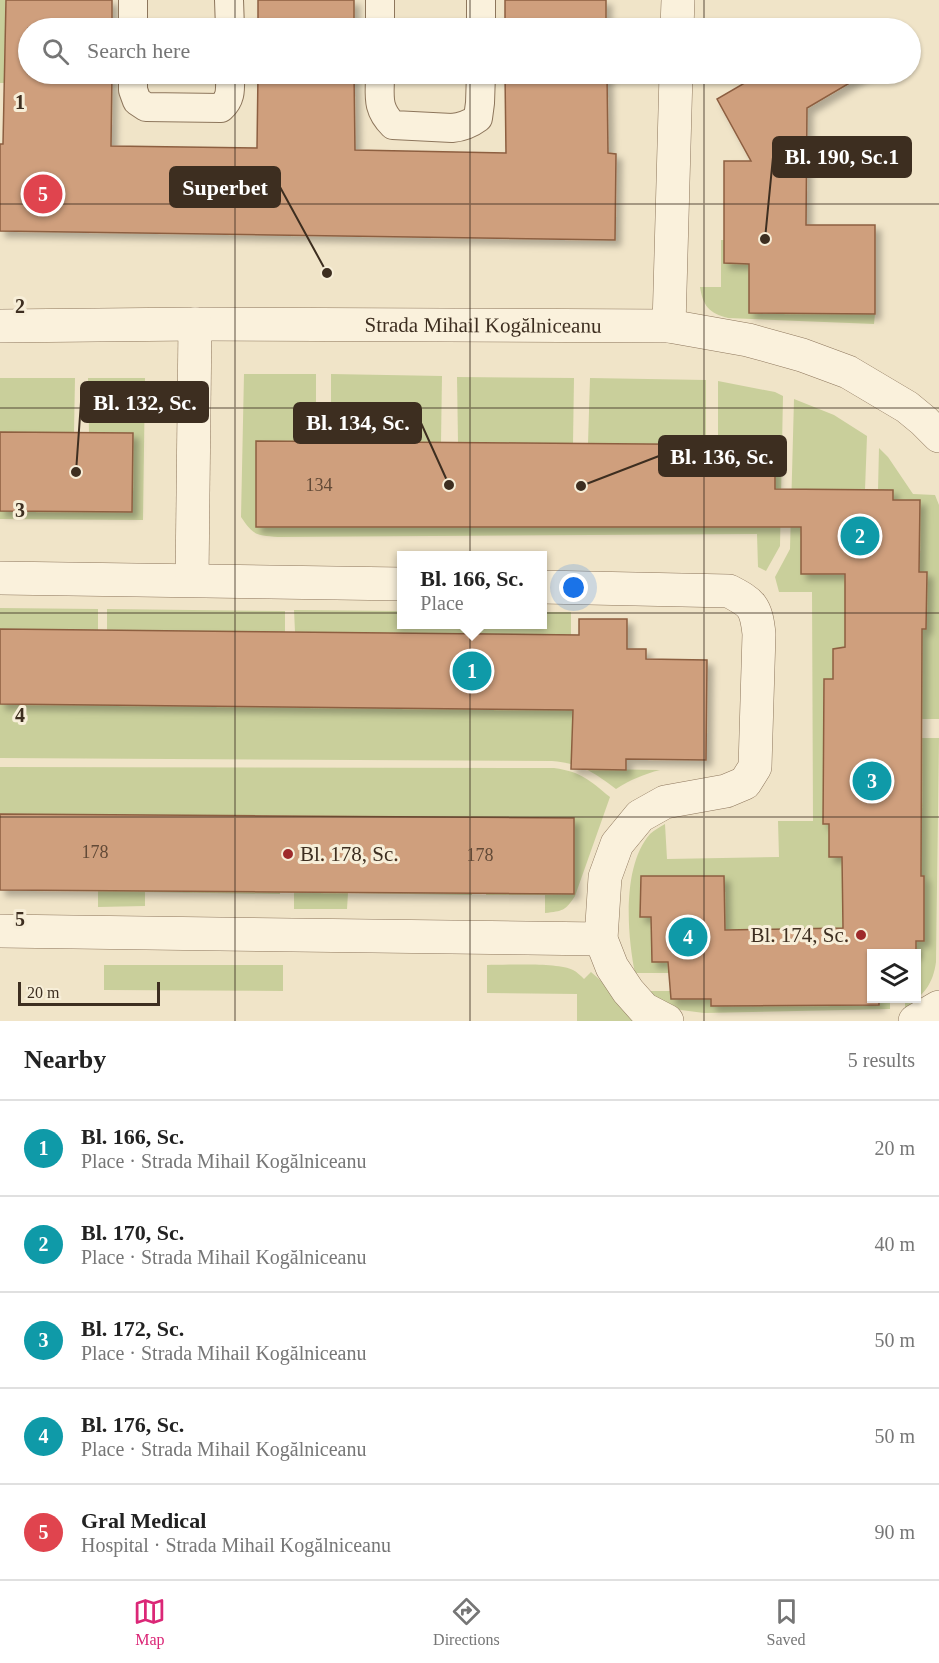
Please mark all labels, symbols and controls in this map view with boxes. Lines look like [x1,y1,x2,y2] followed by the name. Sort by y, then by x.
[18,18,921,84] search box
[39,35,72,68] icon: search
[87,38,190,63] text: Search here
[15,91,25,113] text: 1
[773,137,911,177] callout: Bl. 190, Sc.1
[785,144,899,169] text: Bl. 190, Sc.1
[170,167,280,207] callout: Superbet
[24,172,63,216] pin: 5
[182,175,268,200] text: Superbet
[15,295,25,317] text: 2
[364,313,602,338] street label: Strada Mihail Kogălniceanu
[81,382,208,422] callout: Bl. 132, Sc.
[93,390,197,415] text: Bl. 132, Sc.
[294,403,421,443] callout: Bl. 134, Sc.
[306,410,410,435] text: Bl. 134, Sc.
[659,436,786,476] callout: Bl. 136, Sc.
[670,444,774,469] text: Bl. 136, Sc.
[306,475,333,495] house number: 134
[15,499,25,521] text: 3
[840,514,880,558] pin: 2
[397,551,547,629] popup
[420,566,524,591] text: Bl. 166, Sc.
[559,573,588,602] your location
[420,592,464,614] text: Place
[452,648,492,694] pin: 1
[15,704,25,726] text: 4
[852,758,892,804] pin: 3
[82,842,109,862] house number: 178
[300,842,399,866] place label: Bl. 178, Sc.
[467,845,494,865] house number: 178
[281,847,295,861] marker: Bl. 178, Sc.
[15,908,25,930] text: 5
[668,914,708,960] pin: 4
[750,923,849,947] place label: Bl. 174, Sc.
[854,928,868,942] marker: Bl. 174, Sc.
[867,949,921,1003] map controls
[867,949,921,1003] button: layers
[18,979,160,1007] scale bar
[27,984,59,1001] text: 20 m
[24,1045,106,1074] text: Nearby
[848,1049,915,1071] text: 5 results
[81,1124,184,1149] text: Bl. 166, Sc.
[39,1137,49,1159] text: 1
[874,1137,915,1159] text: 20 m
[81,1150,366,1172] text: Place · Strada Mihail Kogălniceanu
[81,1220,184,1245] text: Bl. 170, Sc.
[39,1233,49,1255] text: 2
[874,1233,915,1255] text: 40 m
[81,1246,366,1268] text: Place · Strada Mihail Kogălniceanu
[81,1316,184,1341] text: Bl. 172, Sc.
[39,1329,49,1351] text: 3
[874,1329,915,1351] text: 50 m
[81,1342,366,1364] text: Place · Strada Mihail Kogălniceanu
[81,1412,184,1437] text: Bl. 176, Sc.
[39,1425,49,1447] text: 4
[874,1425,915,1447] text: 50 m
[81,1438,366,1460] text: Place · Strada Mihail Kogălniceanu
[81,1508,206,1533] text: Gral Medical
[39,1521,49,1543] text: 5
[874,1521,915,1543] text: 90 m
[81,1534,391,1556] text: Hospital · Strada Mihail Kogălniceanu
[133,1595,166,1649] tab: Map
[433,1595,500,1649] tab: Directions
[766,1595,806,1649] tab: Saved

